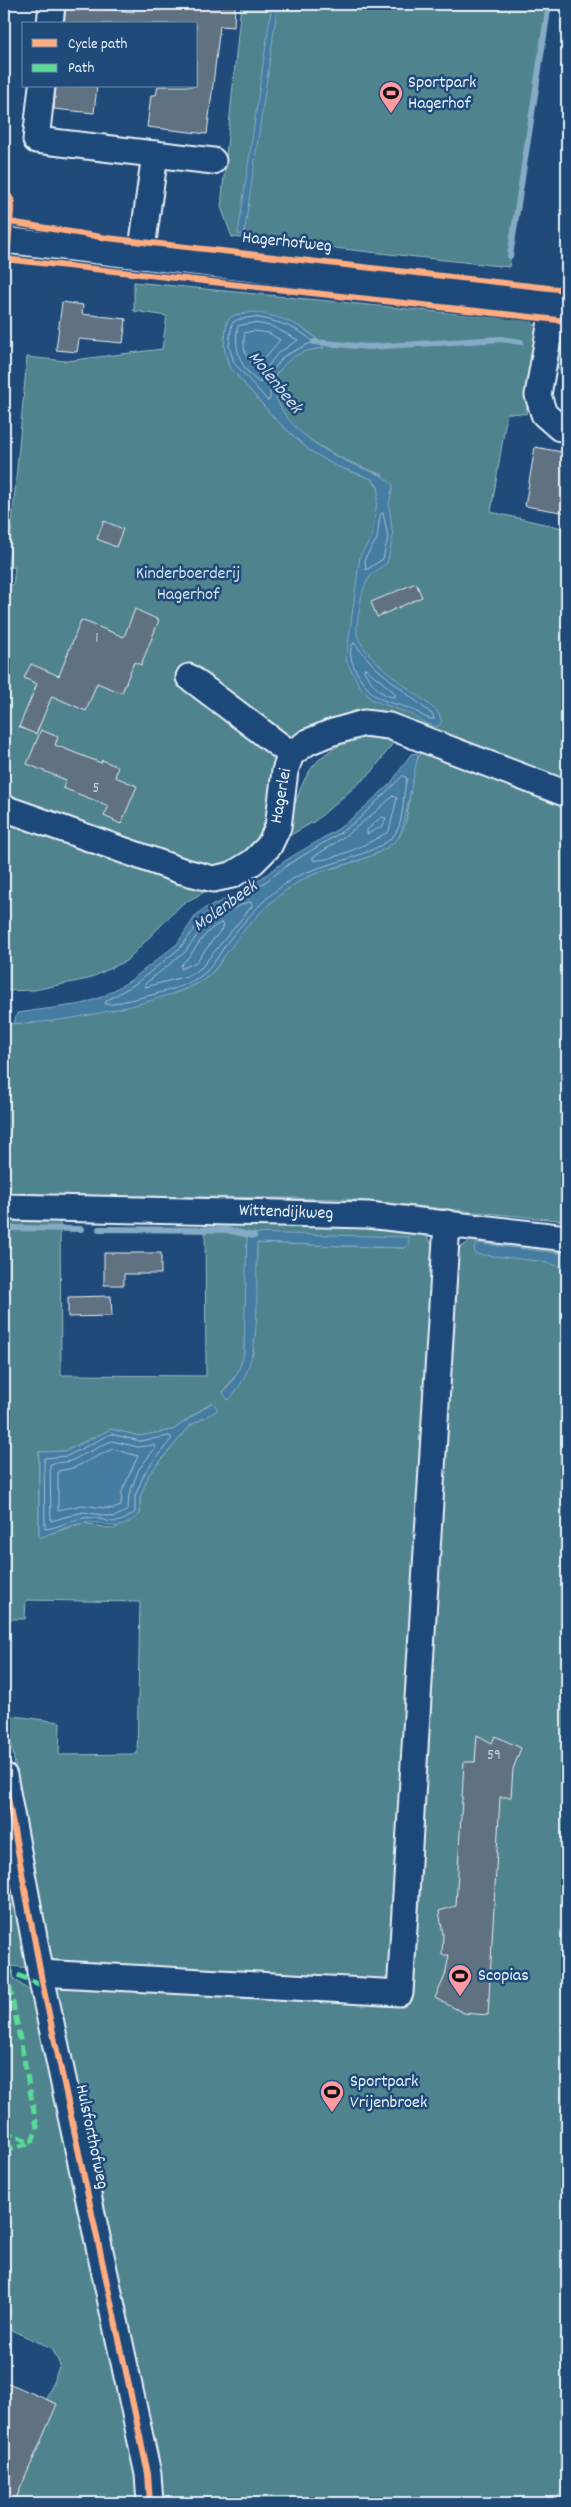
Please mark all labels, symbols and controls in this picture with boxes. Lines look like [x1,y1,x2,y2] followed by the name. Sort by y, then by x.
[22,22,198,88] legend
[68,34,128,56] text: Cycle path
[68,58,94,80] text: Path
[408,71,476,117] place label: Sportpark Hagerhof
[378,80,404,114] sports icon: Sportpark Hagerhof
[241,226,333,260] street label: Hagerhofweg
[240,346,309,422] water label: Molenbeek
[136,562,240,608] park label: Kinderboerderij Hagerhof
[95,628,99,650] house number: 1
[265,766,299,826] street label: Hagerlei
[93,778,100,800] house number: 5
[188,873,266,940] water label: Molenbeek
[238,1199,334,1227] street label: Wittendijkweg
[487,1745,501,1767] house number: 59
[447,1963,473,1997] sports icon: Scopias
[478,1964,529,1989] place label: Scopias
[350,2070,427,2116] place label: Sportpark Vrijenbroek
[319,2079,345,2113] sports icon: Sportpark Vrijenbroek
[68,2082,114,2192] street label: Hulsforthofweg

